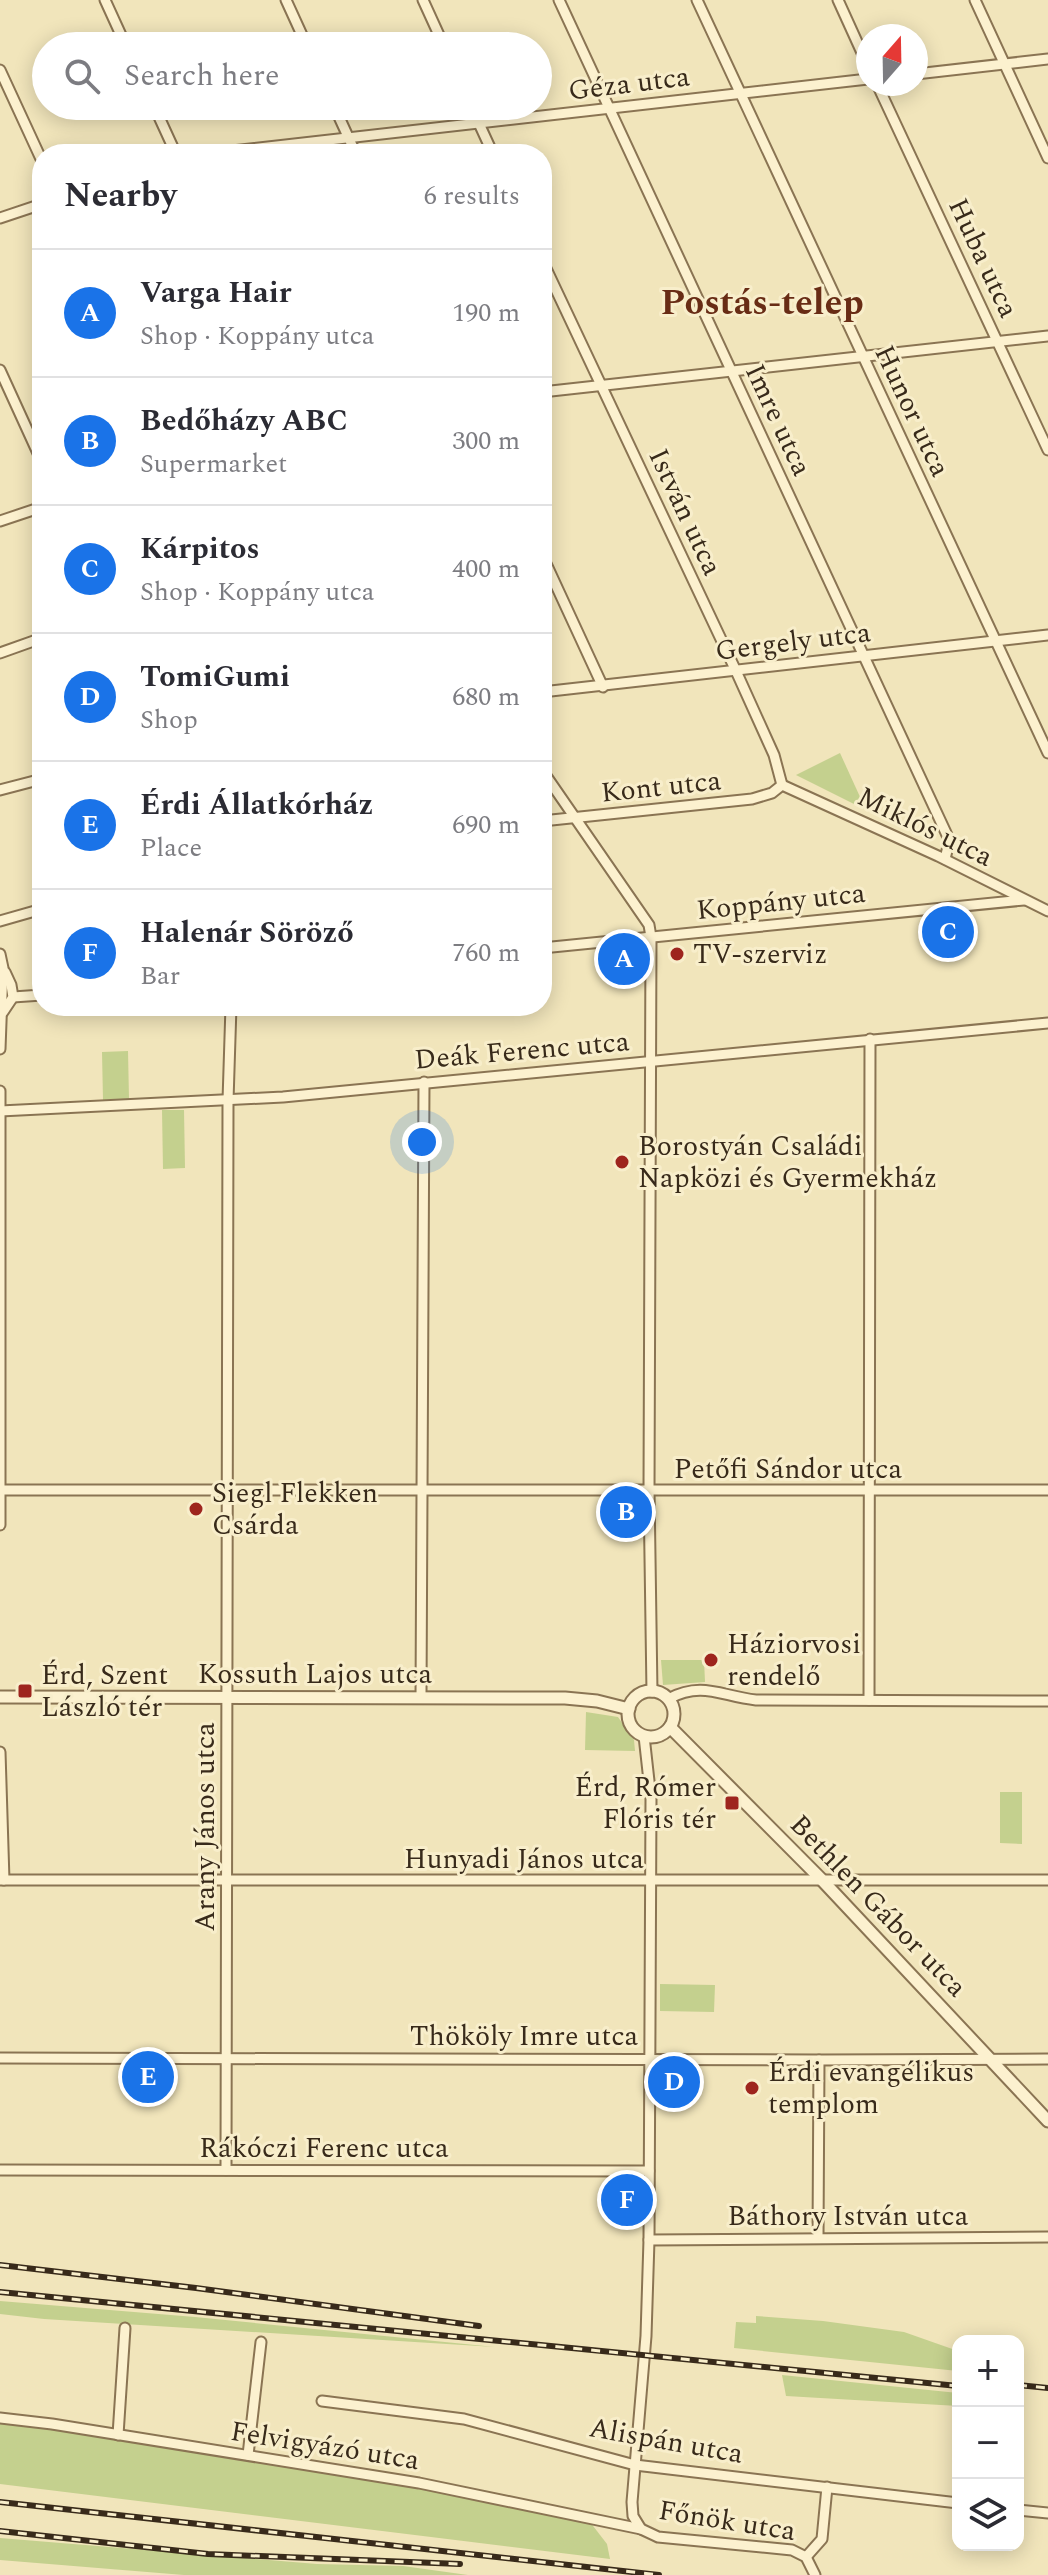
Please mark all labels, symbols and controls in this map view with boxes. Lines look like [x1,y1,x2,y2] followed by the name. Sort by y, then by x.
[856,24,928,96] north arrow
[32,32,552,120] search box
[124,53,280,99] text: Search here
[60,54,104,98] icon: search
[566,55,692,113] street label: Géza utca
[64,170,177,222] text: Nearby
[424,176,520,216] text: 6 results
[937,191,1030,325] street label: Huba utca
[140,270,291,316] text: Varga Hair
[660,276,864,331] district label: Postás-telep
[80,293,100,333] text: A
[452,293,520,333] text: 190 m
[140,316,375,356] text: Shop · Koppány utca
[863,338,961,484] street label: Hunor utca
[733,357,823,483] street label: Imre utca
[140,398,348,444] text: Bedőházy ABC
[81,421,99,461] text: B
[452,421,520,461] text: 300 m
[637,441,733,583] street label: István utca
[140,444,287,484] text: Supermarket
[140,526,260,572] text: Kárpitos
[81,549,99,589] text: C
[452,549,520,589] text: 400 m
[140,572,375,612] text: Shop · Koppány utca
[713,611,873,673] street label: Gergely utca
[140,654,290,700] text: TomiGumi
[80,677,100,717] text: D
[452,677,520,717] text: 680 m
[140,700,198,740] text: Shop
[599,759,724,815] street label: Kont utca
[850,776,1000,878] street label: Miklós utca
[140,782,373,828] text: Érdi Állatkórház
[81,805,99,845] text: E
[452,805,520,845] text: 690 m
[140,828,202,868] text: Place
[694,872,868,932] street label: Koppány utca
[922,902,974,962] pin: C
[140,910,354,956] text: Halenár Söröző
[598,929,650,989] pin: A
[82,933,98,973] text: F
[452,933,520,973] text: 760 m
[693,933,827,976] place label: TV-szerviz
[668,945,686,963] marker: TV-szerviz
[140,956,180,996] text: Bar
[413,1020,632,1082] street label: Deák Ferenc utca
[402,1122,442,1162] your location
[638,1125,937,1200] place label: Borostyán Családi Napközi és Gyermekház
[613,1153,631,1171] marker: Borostyán Családi Napközi és Gyermekház
[674,1448,902,1491] street label: Petőfi Sándor utca
[212,1472,378,1547] place label: Siegl Flekken Csárda
[600,1482,652,1542] pin: B
[187,1500,205,1518] marker: Siegl Flekken Csárda
[727,1623,861,1698] place label: Háziorvosi rendelő
[702,1651,720,1669] marker: Háziorvosi rendelő
[198,1653,433,1696] street label: Kossuth Lajos utca
[41,1654,168,1729] place label: Érd, Szent László tér
[16,1682,34,1700] marker: Érd, Szent László tér
[184,1722,227,1932] street label: Arany János utca
[575,1766,716,1841] place label: Érd, Rómer Flóris tér
[723,1794,741,1812] marker: Érd, Rómer Flóris tér
[779,1805,977,2008] street label: Bethlen Gábor utca
[404,1838,644,1881] street label: Hunyadi János utca
[410,2015,639,2058] street label: Thököly Imre utca
[122,2047,174,2107] pin: E
[768,2051,974,2126] place label: Érdi evangélikus templom
[648,2052,700,2112] pin: D
[743,2079,761,2097] marker: Érdi evangélikus templom
[199,2127,449,2170] street label: Rákóczi Ferenc utca
[601,2170,653,2230] pin: F
[728,2195,969,2238] street label: Báthory István utca
[952,2335,1024,2551] map controls
[952,2335,1024,2407] button: +
[586,2406,747,2476] street label: Alispán utca
[952,2407,1024,2479] button: −
[228,2410,423,2482] street label: Felvigyázó utca
[952,2479,1024,2551] button: layers
[655,2489,799,2553] street label: Főnök utca

